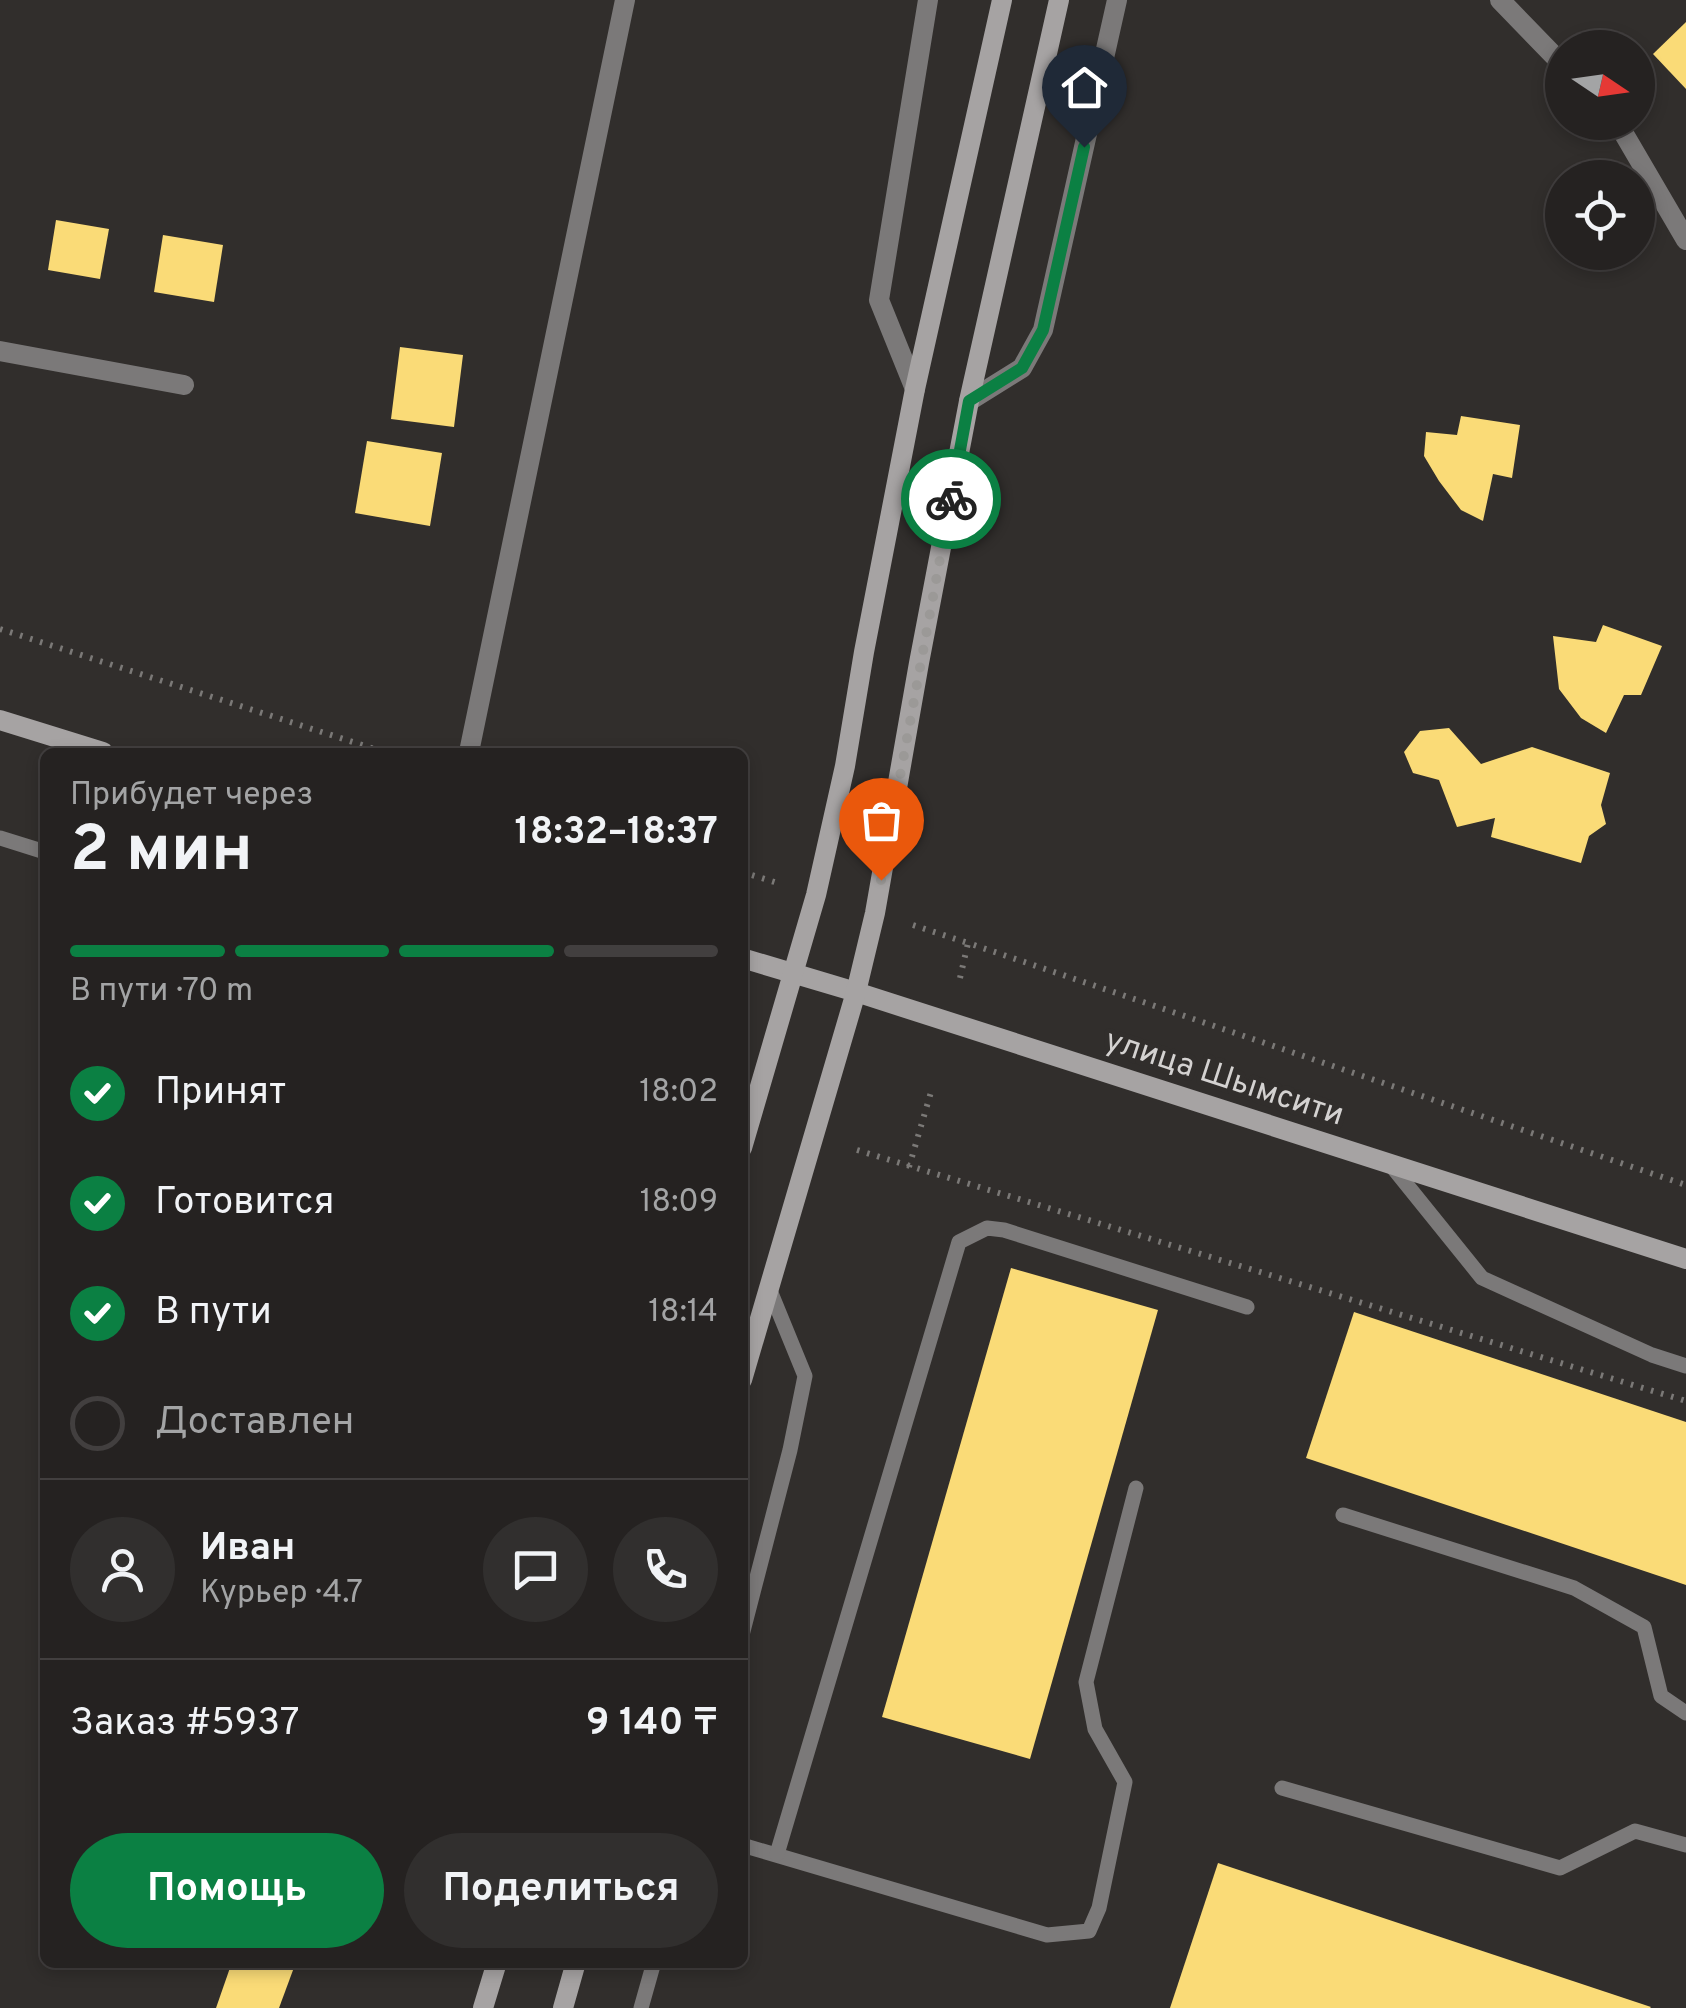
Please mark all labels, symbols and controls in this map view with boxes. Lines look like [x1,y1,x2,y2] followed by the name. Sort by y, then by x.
[1545,30,1655,140] north arrow
[1545,30,1655,270] map controls
[1042,45,1127,148] pin
[1057,60,1112,115] icon: home
[1545,160,1655,270] button: locate
[901,449,1001,549] courier
[924,472,979,527] icon: bike
[70,776,313,816] text: Прибудет через
[839,778,924,881] pin
[854,793,909,848] icon: bag
[514,809,718,858] text: 18:32–18:37
[70,812,253,894] text: 2 мин
[70,972,253,1012] text: В пути · 70 m
[1099,1022,1349,1136] street label: улица Шымсити
[70,1066,125,1121] icon: check
[155,1069,286,1118] text: Принят
[639,1073,718,1113] text: 18:02
[70,1176,125,1231] icon: check
[155,1179,334,1228] text: Готовится
[640,1183,718,1223] text: 18:09
[70,1286,125,1341] icon: check
[155,1289,272,1338] text: В пути
[648,1293,718,1333] text: 18:14
[155,1399,354,1448] text: Доставлен
[70,1517,175,1622] button: person
[483,1517,588,1622] button: chat
[613,1517,718,1622] button: phone
[200,1525,295,1574] text: Иван
[200,1574,363,1614] text: Курьер · 4.7
[70,1700,300,1749] text: Заказ #5937
[586,1700,718,1749] text: 9 140 ₸
[70,1833,384,1948] button: Помощь
[404,1833,718,1948] button: Поделиться

